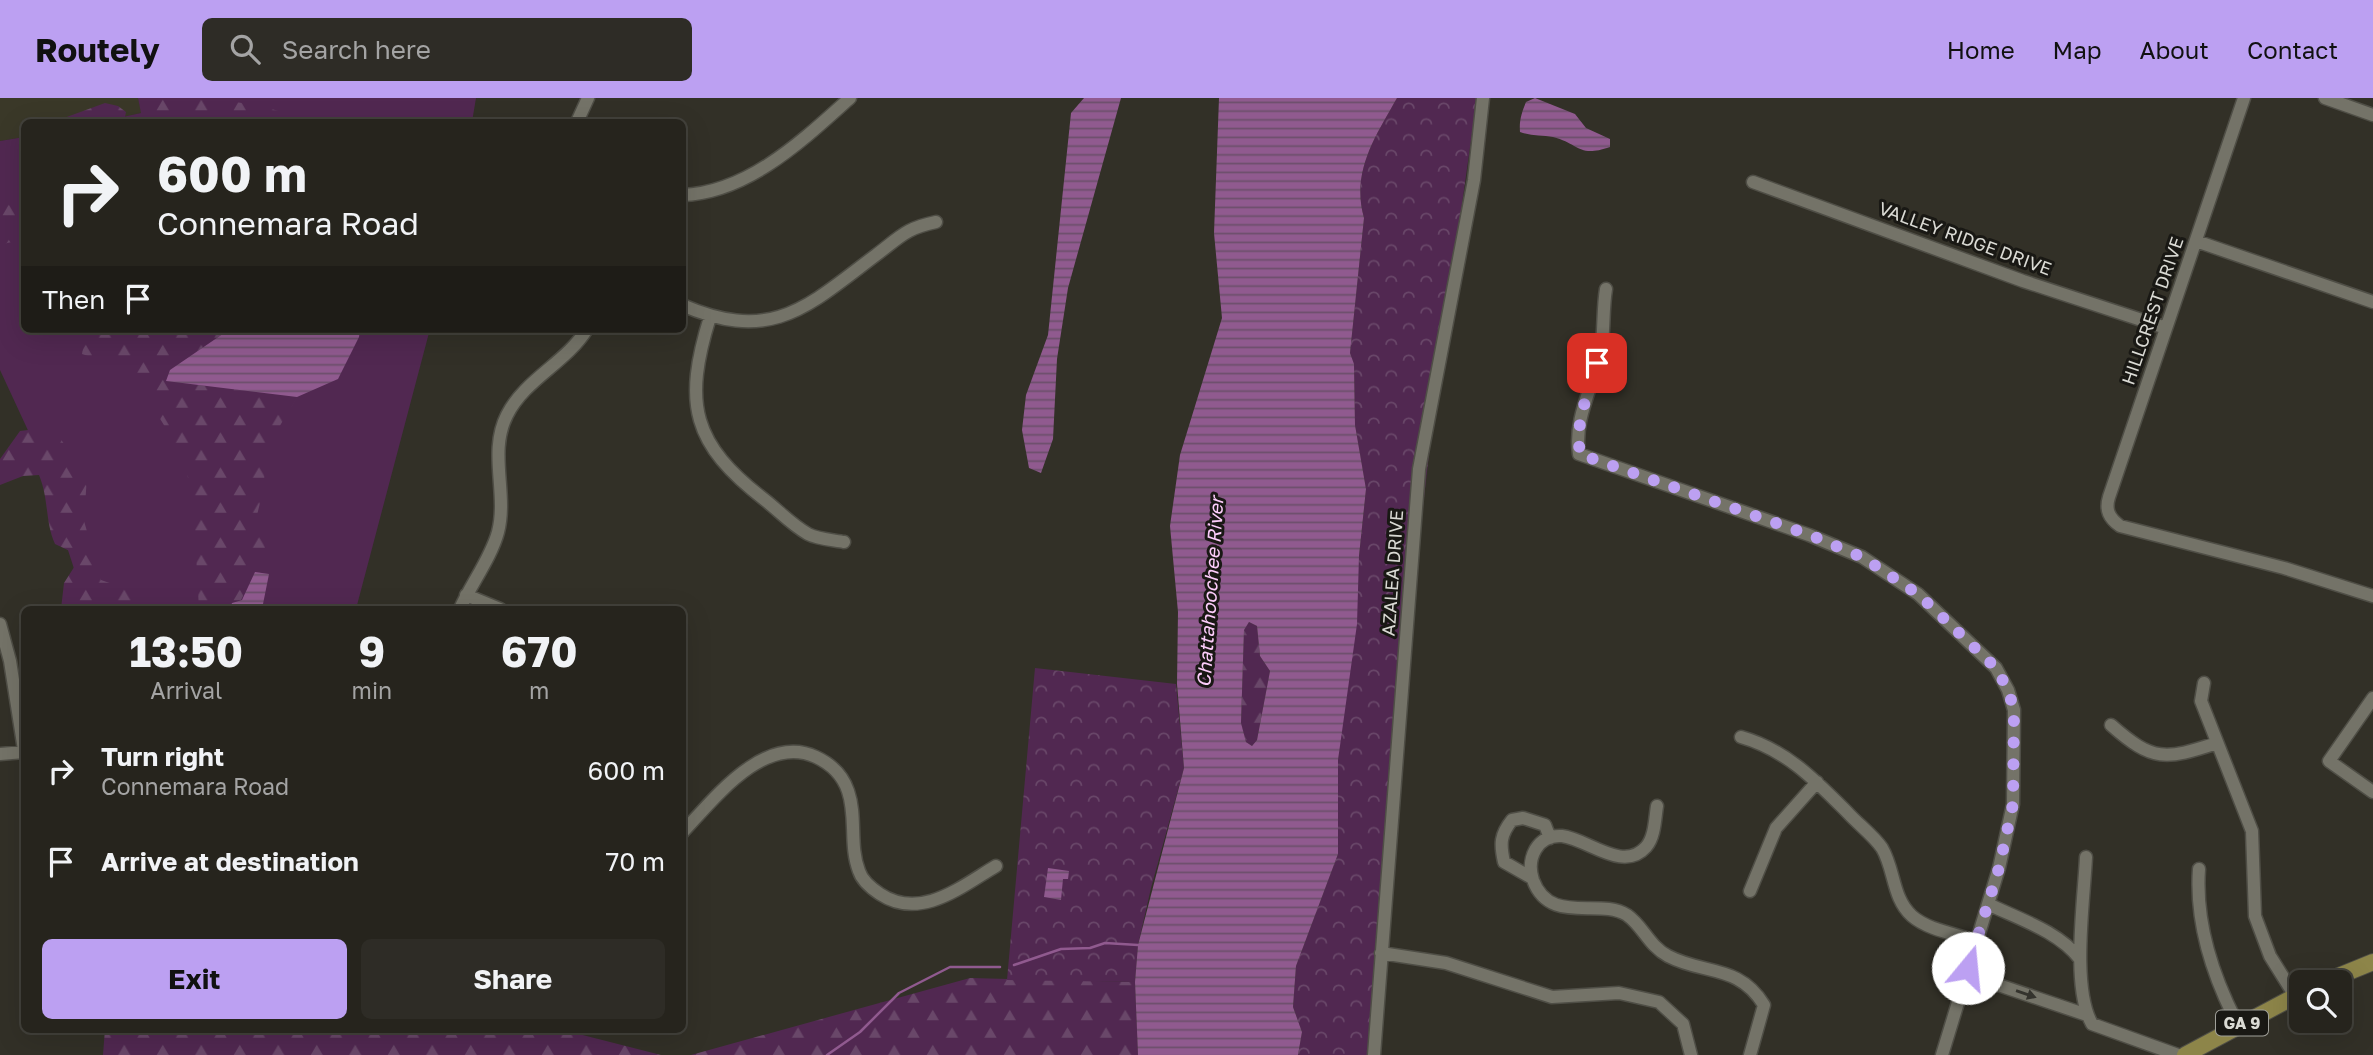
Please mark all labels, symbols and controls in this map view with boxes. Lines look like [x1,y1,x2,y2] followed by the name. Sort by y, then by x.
[202,18,692,81] search box
[35,30,160,69] text: Routely
[226,30,264,68] icon: search
[282,34,431,65] text: Search here
[1947,35,2015,64] text: Home
[2053,35,2102,64] text: Map
[2140,35,2209,64] text: About
[2247,35,2338,64] text: Contact
[157,144,307,203] text: 600 m
[42,147,133,238] icon: right
[1876,197,2055,280] street label: VALLEY RIDGE DRIVE
[157,204,419,242] text: Connemara Road
[2116,234,2188,388] street label: HILLCREST DRIVE
[119,280,157,318] icon: arrive
[42,284,105,315] text: Then
[1567,333,1627,393] pin
[1578,344,1616,382] icon: arrive
[1191,493,1228,688] water label: Chattahoochee River
[1377,509,1407,637] street label: AZALEA DRIVE
[129,626,243,676] text: 13:50
[359,626,385,676] text: 9
[501,626,578,676] text: 670
[150,676,222,704] text: Arrival
[352,676,392,704] text: min
[529,676,549,704] text: m
[101,741,224,772] text: Turn right
[42,752,80,790] icon: right
[588,755,665,786] text: 600 m
[101,772,289,800] text: Connemara Road
[42,843,80,881] icon: arrive
[101,846,359,877] text: Arrive at destination
[606,846,665,877] text: 70 m
[1931,931,2005,1005] position arrow
[42,939,347,1019] button: Exit
[361,939,665,1019] button: Share
[2289,970,2352,1033] map controls
[2289,970,2352,1033] button: search
[2016,989,2037,1000] one-way arrow
[2216,1010,2268,1035] road number: GA 9

